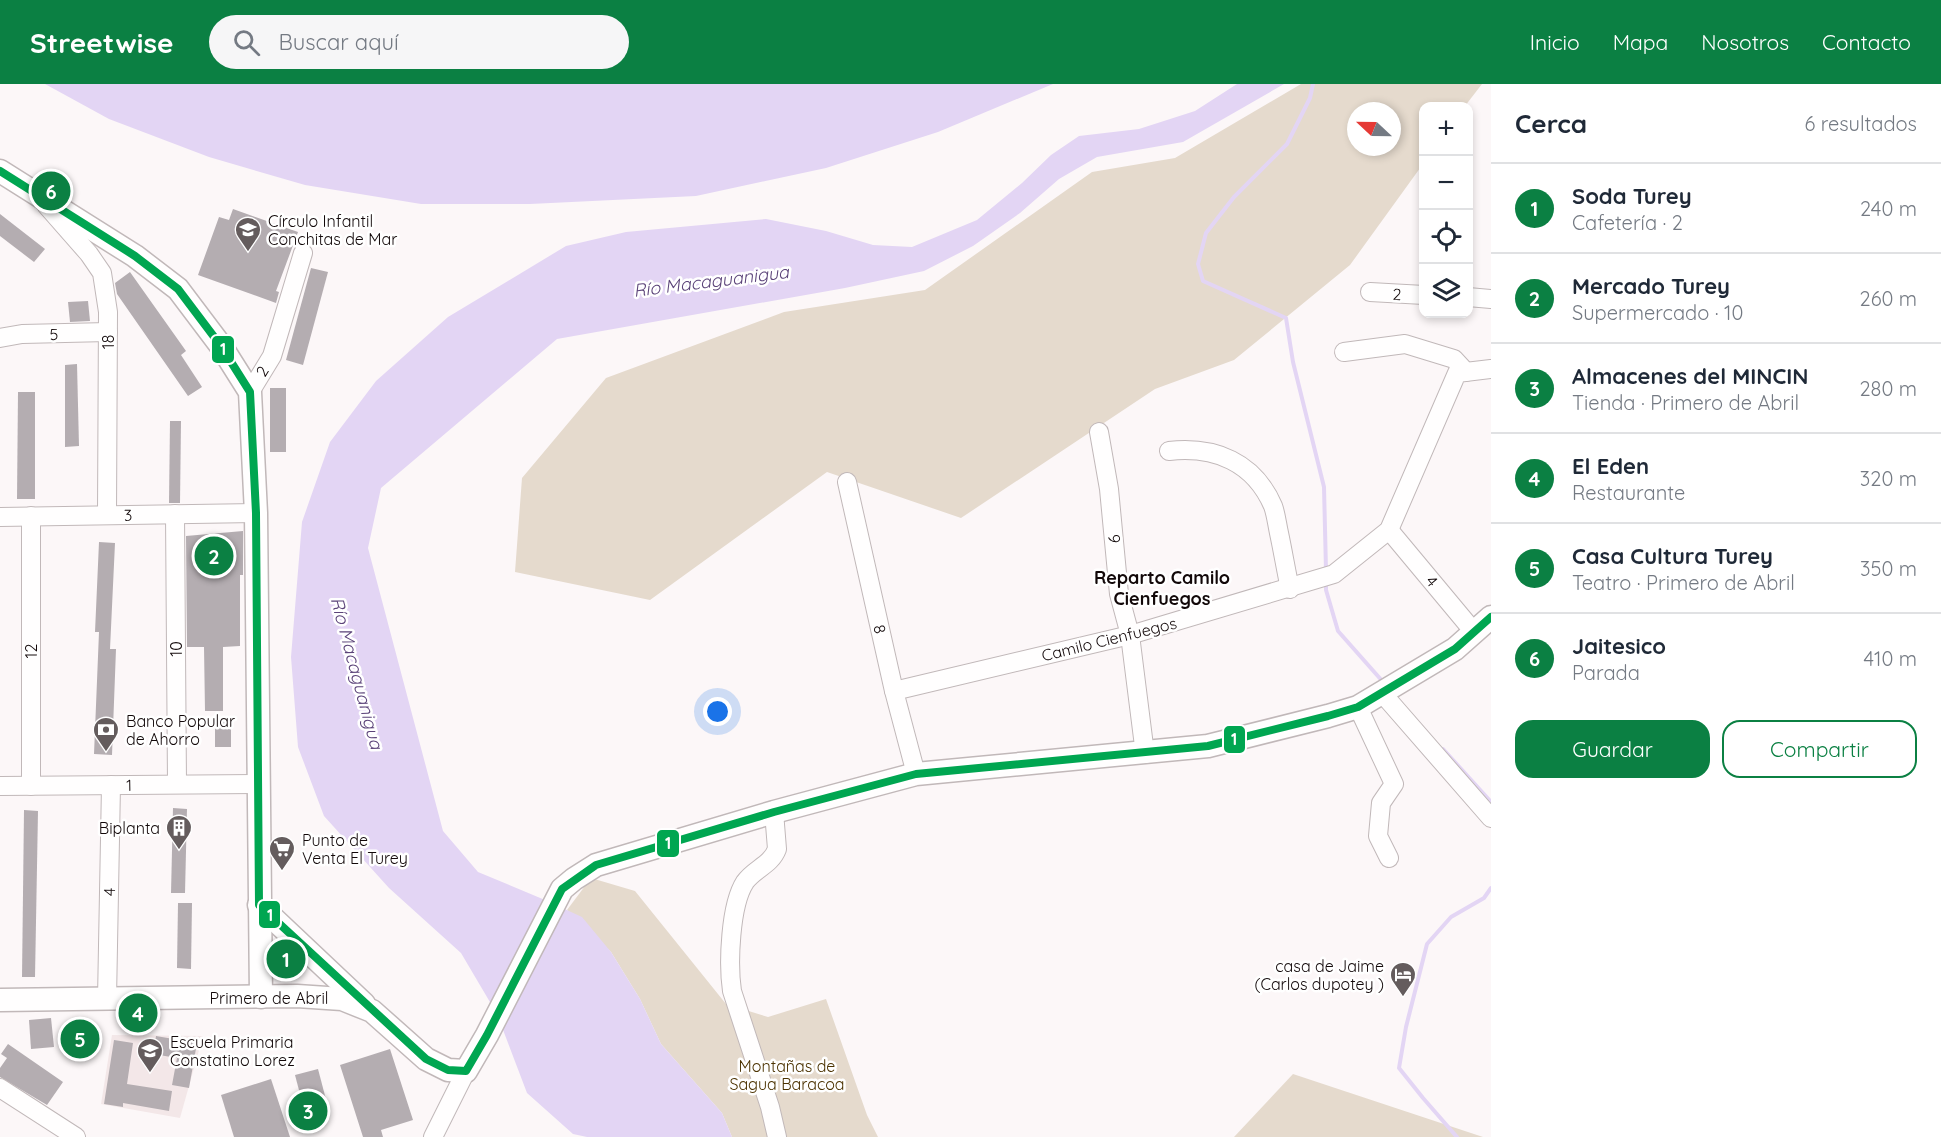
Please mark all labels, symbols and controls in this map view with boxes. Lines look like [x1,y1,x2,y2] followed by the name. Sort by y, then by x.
[209,15,629,69] search box
[30,25,173,60] text: Streetwise
[230,26,263,59] icon: search
[278,28,399,56] text: Buscar aquí
[1530,29,1580,55] text: Inicio
[1613,29,1668,55] text: Mapa
[1701,29,1789,55] text: Nosotros
[1822,29,1911,55] text: Contacto
[1347,102,1401,156] north arrow
[1419,102,1473,318] map controls
[1419,102,1473,156] button: +
[1515,107,1587,140] text: Cerca
[1804,111,1917,136] text: 6 resultados
[1419,156,1473,210] button: −
[32,168,70,214] pin: 6
[1572,182,1692,210] text: Soda Turey
[1531,196,1538,221] text: 1
[1860,196,1917,221] text: 240 m
[1419,210,1473,264] button: locate
[1572,210,1683,235] text: Cafetería · 2
[268,211,397,249] place label: Círculo Infantil Conchitas de Mar
[233,215,263,253] school or university icon: Círculo Infantil Conchitas de Mar
[632,260,791,302] water label: Río Macaguanigua
[1419,264,1473,318] button: layers
[1572,272,1730,300] text: Mercado Turey
[1392,284,1402,304] street label: 2
[1529,286,1540,311] text: 2
[1860,286,1917,311] text: 260 m
[1572,300,1743,325] text: Supermercado · 10
[49,324,59,344] street label: 5
[98,335,118,349] street label: 18
[211,335,235,364] line badge: 1
[220,339,226,359] text: 1
[251,362,273,380] street label: 2
[1572,362,1809,390] text: Almacenes del MINCIN
[1529,376,1540,401] text: 3
[1860,376,1917,401] text: 280 m
[1572,390,1799,415] text: Tienda · Primero de Abril
[1572,452,1649,480] text: El Eden
[1529,466,1540,491] text: 4
[1860,466,1917,491] text: 320 m
[1572,480,1685,505] text: Restaurante
[124,505,132,525] street label: 3
[1104,533,1124,544] street label: 6
[194,534,234,578] pin: 2
[1572,542,1773,570] text: Casa Cultura Turey
[1529,556,1540,581] text: 5
[1860,556,1917,581] text: 350 m
[1094,566,1230,610] district label: Reparto Camilo Cienfuegos
[1572,570,1795,595] text: Teatro · Primero de Abril
[1422,571,1442,591] street label: 4
[326,594,389,753] water label: Río Macaguanigua
[1039,613,1179,665] street label: Camilo Cienfuegos
[869,623,891,635] street label: 8
[1572,632,1666,660] text: Jaitesico
[166,641,186,657] street label: 10
[21,643,41,658] street label: 12
[1529,646,1540,671] text: 6
[1864,646,1917,671] text: 410 m
[1572,660,1640,685] text: Parada
[703,697,732,726] your location
[126,711,235,749] place label: Banco Popular de Ahorro
[91,715,121,753] bank icon: Banco Popular de Ahorro
[1515,720,1710,778] button: Guardar
[1722,720,1917,778] button: Compartir
[1223,725,1246,754] line badge: 1
[1231,729,1237,749] text: 1
[126,775,132,795] street label: 1
[164,813,194,851] building icon: Biplanta
[99,818,160,838] place label: Biplanta
[656,829,680,858] line badge: 1
[302,830,408,868] place label: Punto de Venta El Turey
[665,833,671,853] text: 1
[267,834,297,872] supermarket icon: Punto de Venta El Turey
[99,888,119,896] street label: 4
[258,900,281,929] line badge: 1
[267,905,273,925] text: 1
[266,936,306,982] pin: 1
[1254,956,1384,994] place label: casa de Jaime (Carlos dupotey )
[1388,960,1418,998] hotel icon: casa de Jaime (Carlos dupotey )
[209,988,329,1008] street label: Primero de Abril
[118,990,158,1036] pin: 4
[60,1016,100,1062] pin: 5
[170,1032,295,1070] place label: Escuela Primaria Constatino Lorez
[135,1036,165,1074] school or university icon: Escuela Primaria Constatino Lorez
[729,1056,845,1094] park label: Montañas de Sagua Baracoa
[288,1088,328,1134] pin: 3

